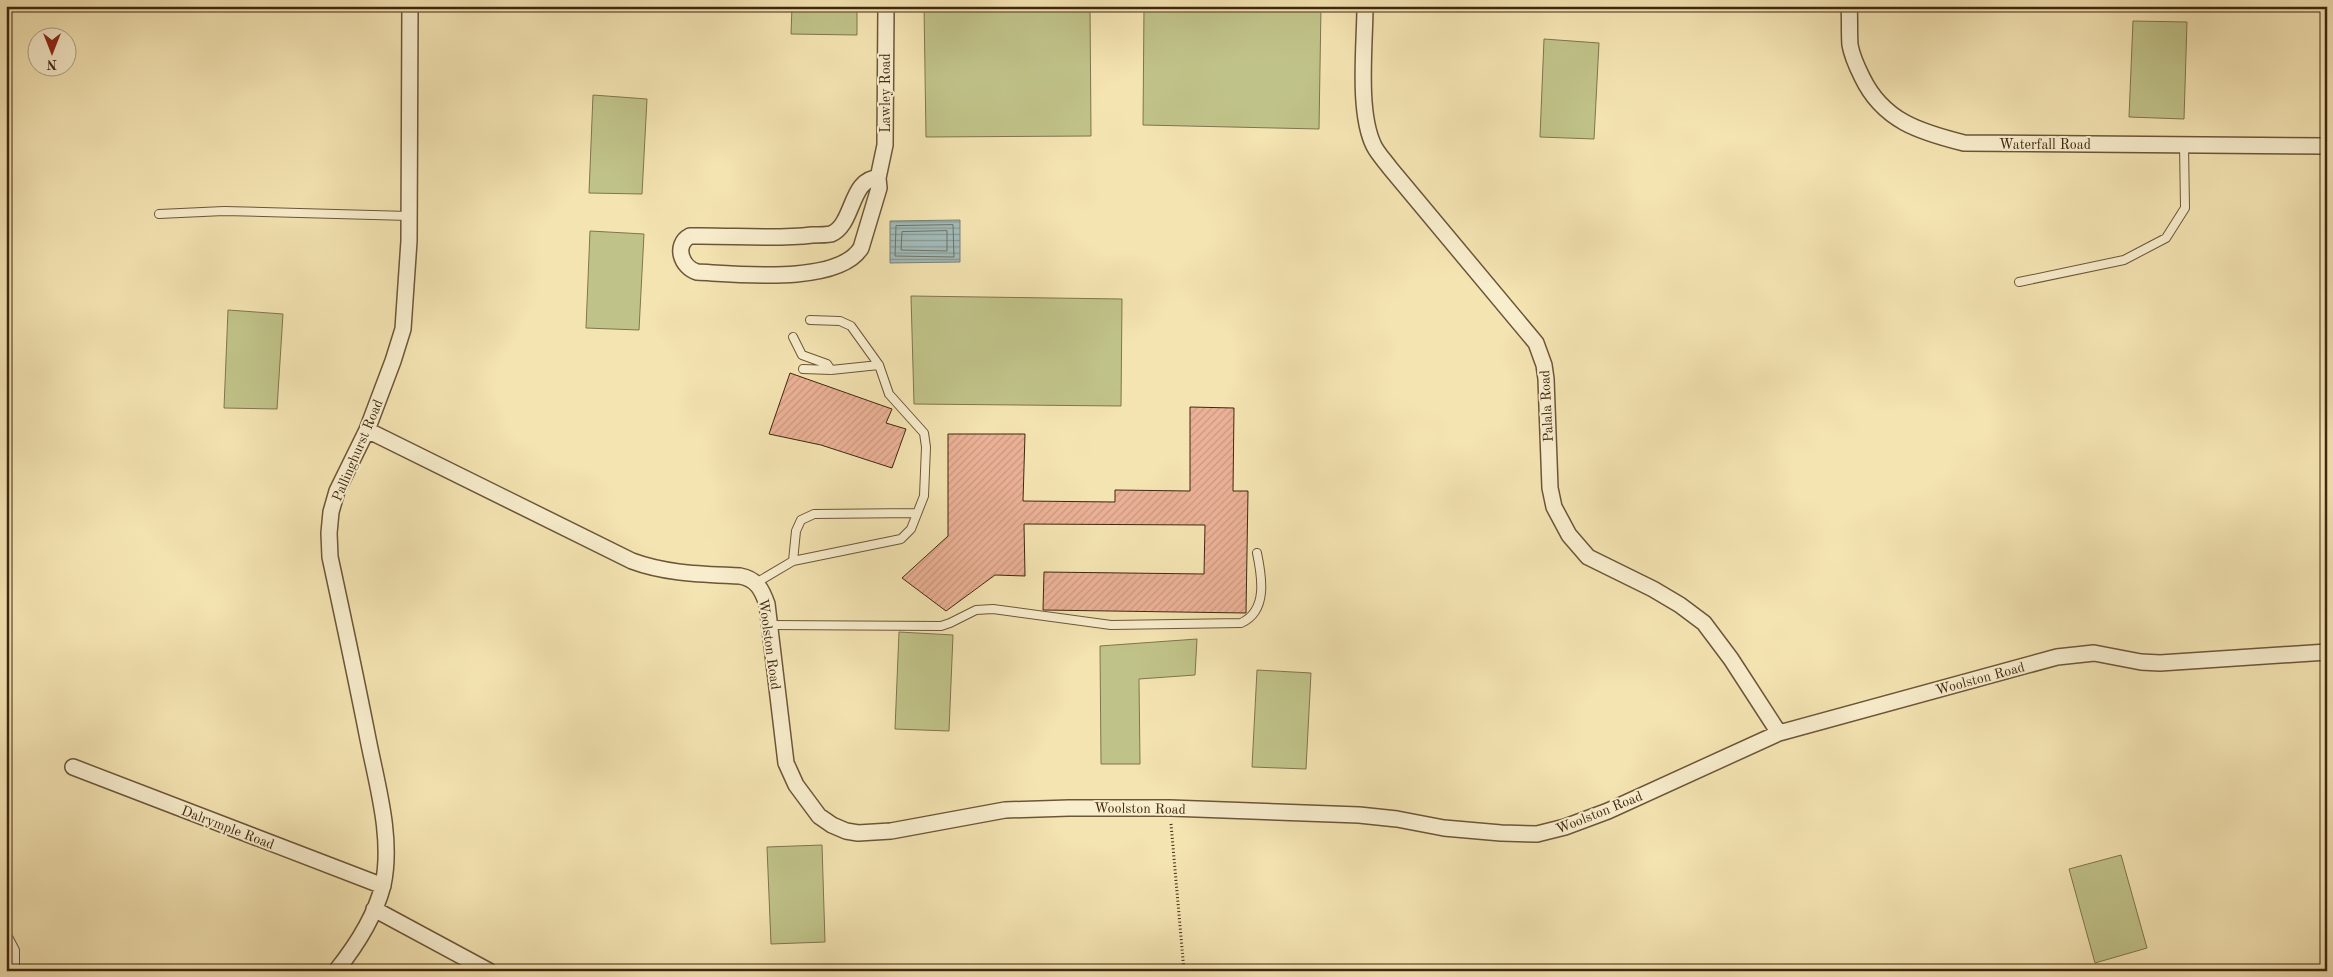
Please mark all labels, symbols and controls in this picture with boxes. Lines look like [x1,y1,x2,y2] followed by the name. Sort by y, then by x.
[28,28,78,78] north arrow
[879,53,893,133] street label: Lawley Road
[46,57,57,71] text: N
[1999,138,2091,152] street label: Waterfall Road
[1538,369,1556,442] street label: Palala Road
[330,397,386,503] street label: Pallinghurst Road
[756,598,782,691] street label: Woolston Road
[1934,660,2026,698] street label: Woolston Road
[1554,789,1645,837] street label: Woolston Road
[1094,801,1186,817] street label: Woolston Road
[179,804,276,852] street label: Dalrymple Road

